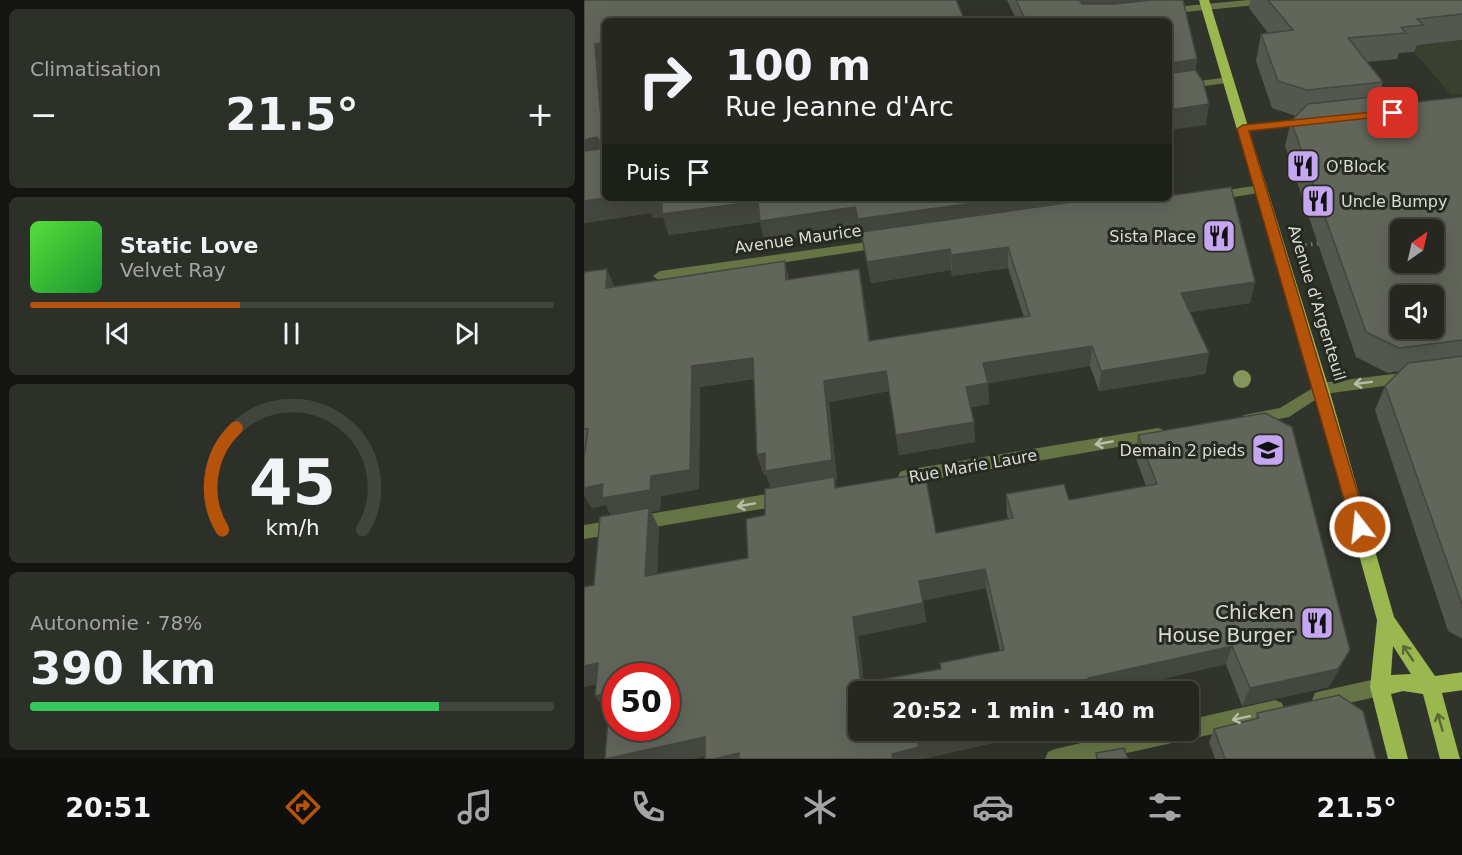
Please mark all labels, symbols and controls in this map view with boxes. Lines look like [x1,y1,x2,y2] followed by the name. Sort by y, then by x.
[725,41,871,90] text: 100 m
[626,42,704,120] icon: right
[30,57,161,81] text: Climatisation
[1367,87,1418,138] pin
[225,88,359,141] text: 21.5°
[725,91,954,122] text: Rue Jeanne d'Arc
[30,95,58,134] text: −
[526,95,554,134] text: +
[1376,96,1409,129] icon: arrive
[1285,148,1321,184] restaurant icon: O'Block
[682,156,715,189] icon: arrive
[1326,157,1387,176] place label: O'Block
[626,160,670,185] text: Puis
[1300,183,1336,219] restaurant icon: Uncle Bumpy
[1341,192,1447,211] place label: Uncle Bumpy
[1201,218,1237,254] restaurant icon: Sista Place
[1390,219,1444,273] north arrow
[1390,219,1444,339] map controls
[733,221,863,257] street label: Avenue Maurice
[1284,223,1350,383] street label: Avenue d'Argenteuil
[1109,227,1196,246] place label: Sista Place
[120,233,258,258] text: Static Love
[120,258,226,282] text: Velvet Ray
[1390,285,1444,339] button: sound
[101,317,134,350] icon: previous
[275,317,308,350] icon: pause
[450,317,483,350] icon: next
[1353,378,1373,389] one-way arrow
[1250,432,1286,468] school or university icon: Demain 2 pieds
[1095,438,1114,449] one-way arrow
[1120,441,1245,460] place label: Demain 2 pieds
[907,445,1039,487] street label: Rue Marie Laure
[249,446,335,519] text: 45
[1328,495,1392,559] position arrow
[737,499,757,510] one-way arrow
[265,516,319,541] text: km/h
[1157,600,1295,647] place label: Chicken House Burger
[1299,605,1335,641] restaurant icon: Chicken House Burger
[30,611,202,635] text: Autonomie · 78%
[30,642,216,695] text: 390 km
[1401,644,1414,661] one-way arrow
[602,663,680,741] speed limit sign: 50
[892,698,1155,723] text: 20:52 · 1 min · 140 m
[1232,713,1251,724] one-way arrow
[1434,713,1445,732] one-way arrow
[282,786,324,828] icon: directions
[454,786,496,828] icon: music
[627,786,669,828] icon: phone
[799,786,841,828] icon: climate
[972,786,1014,828] icon: car
[1144,786,1186,828] icon: filters
[65,792,151,823] text: 20:51
[1317,792,1397,823] text: 21.5°

